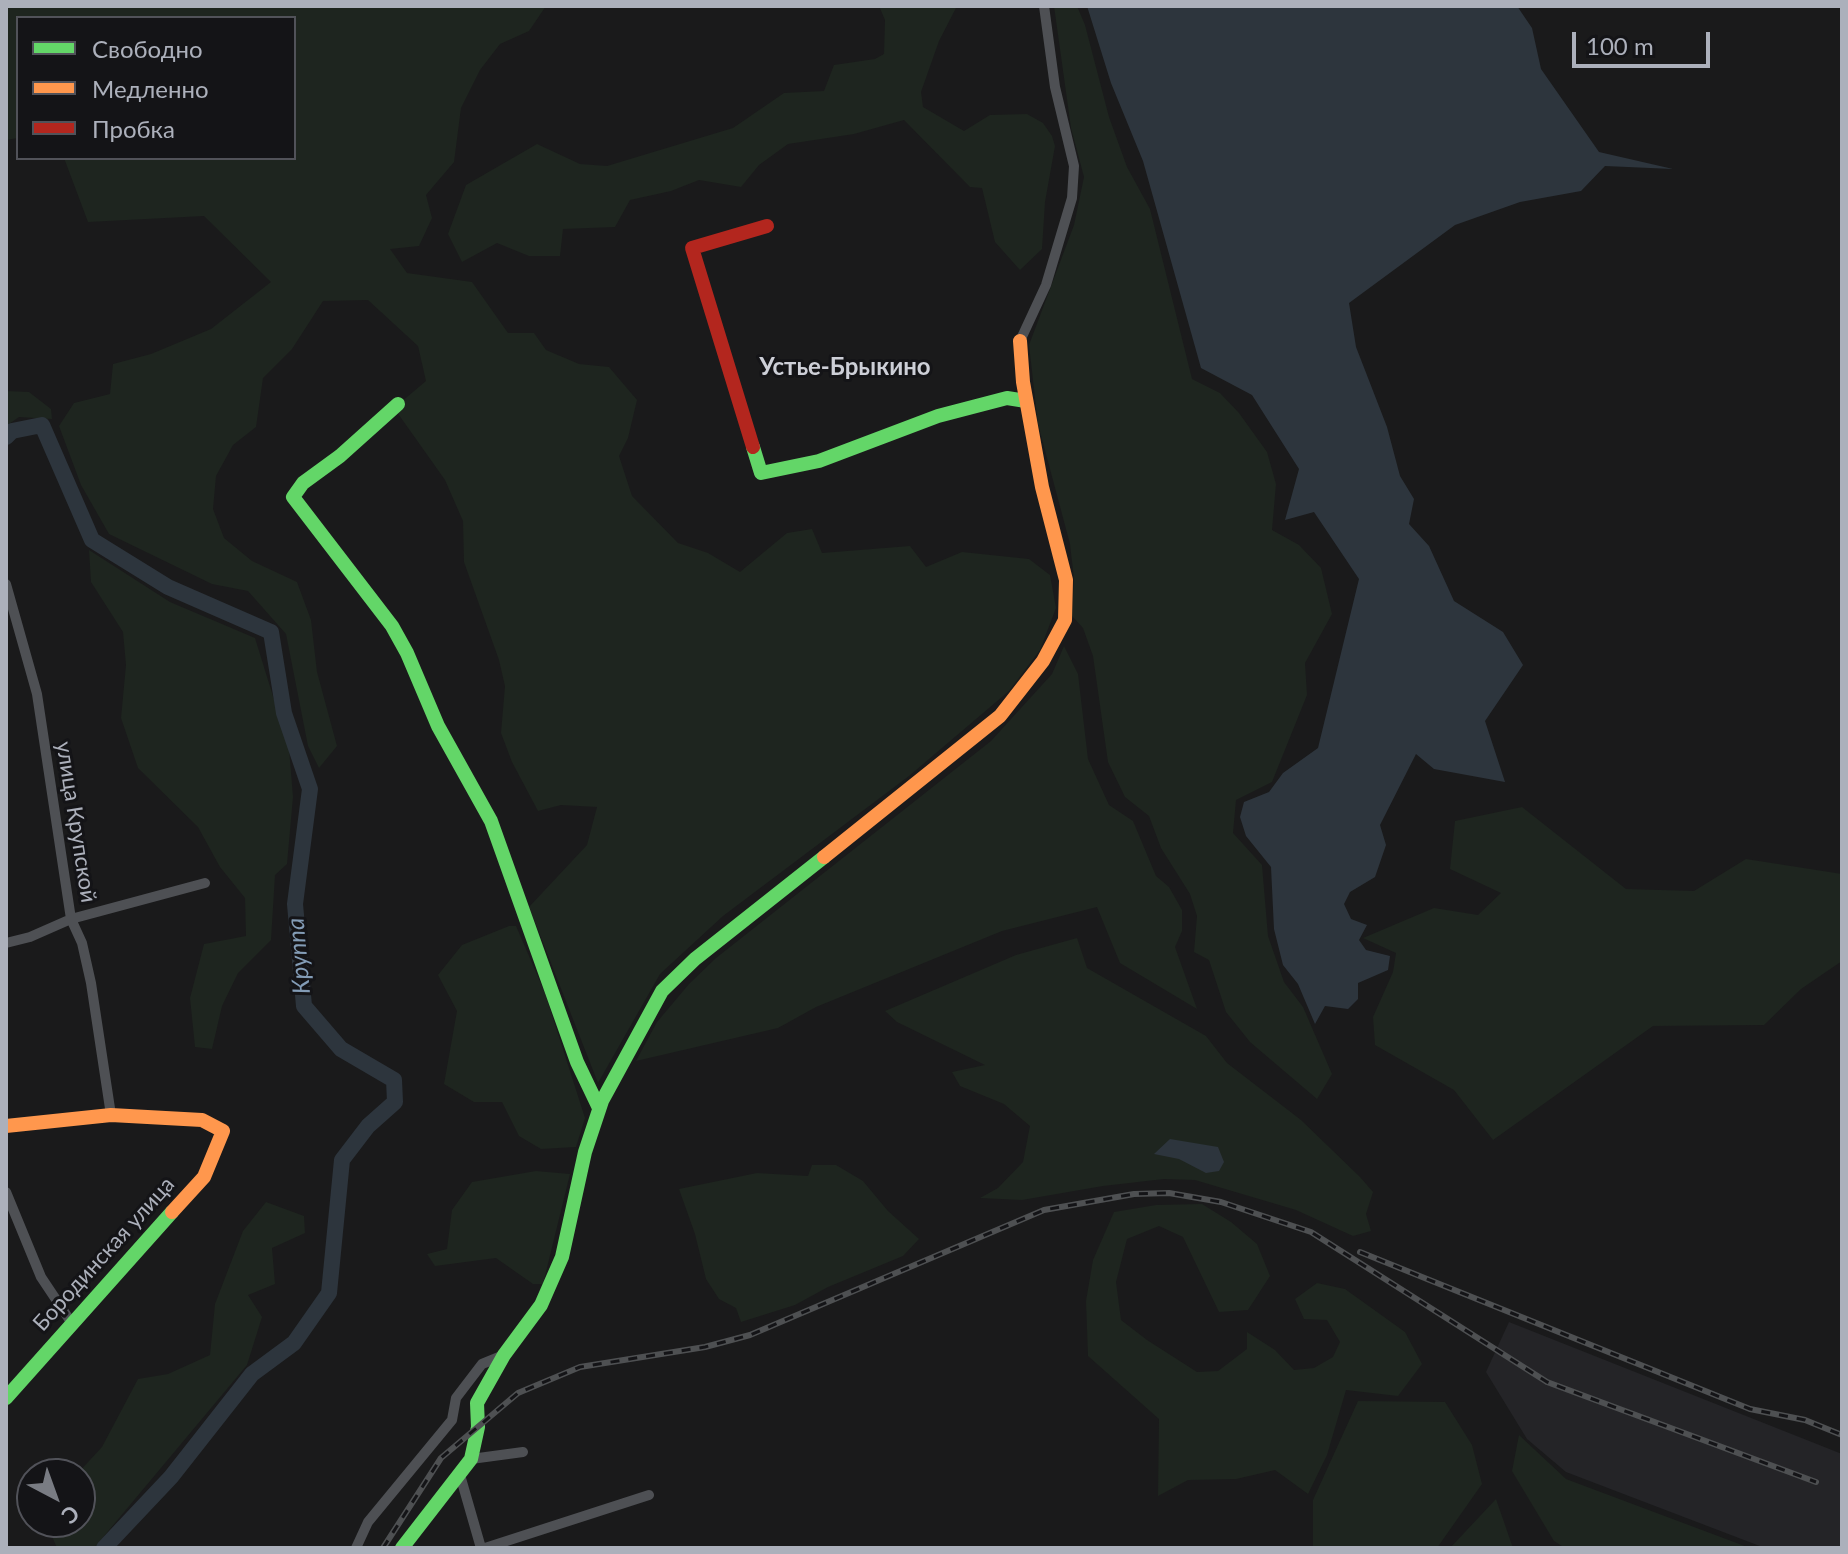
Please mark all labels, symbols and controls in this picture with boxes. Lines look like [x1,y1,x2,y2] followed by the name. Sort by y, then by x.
[16,16,296,160] legend
[1576,16,1714,66] scale bar
[1586,31,1654,60] text: 100 m
[92,34,203,63] text: Свободно
[92,74,209,103] text: Медленно
[92,114,175,143] text: Пробка
[759,353,931,381] district label: Устье-Брыкино
[50,740,102,904] street label: улица Крупской
[281,917,317,995] water label: Круппа
[28,1171,180,1337] street label: Бородинская улица
[16,1458,96,1538] north arrow
[56,1500,85,1530] text: С

